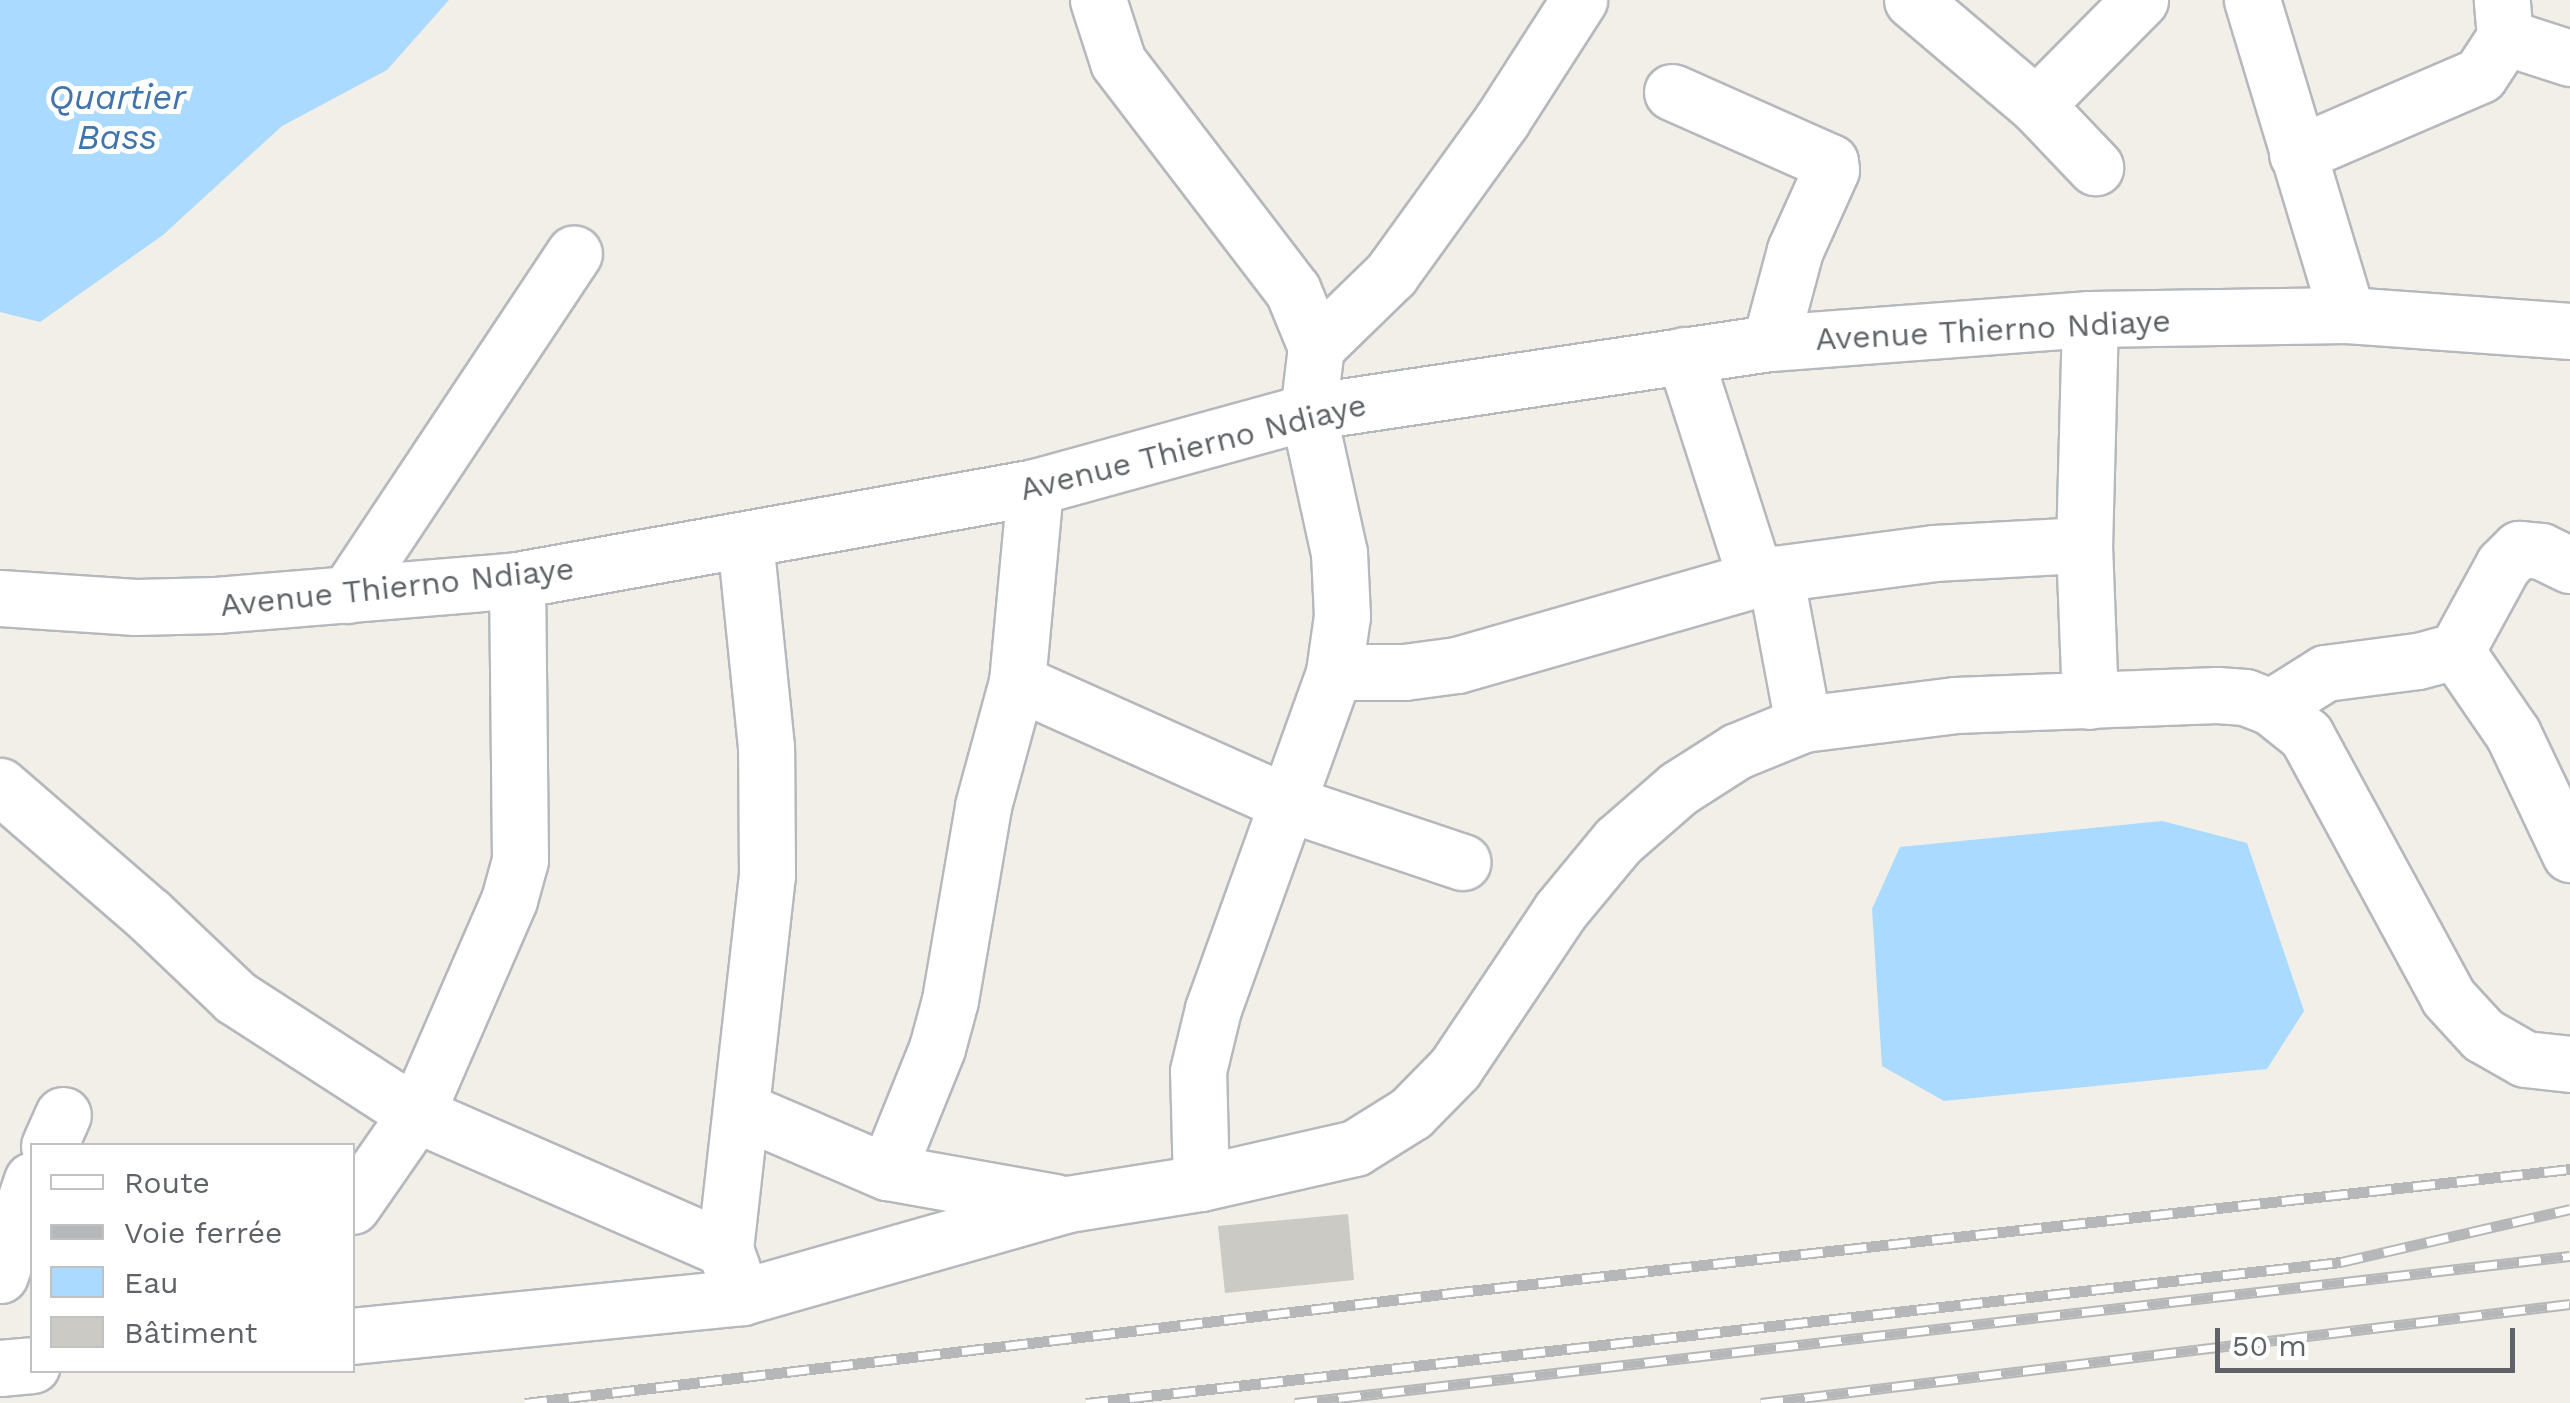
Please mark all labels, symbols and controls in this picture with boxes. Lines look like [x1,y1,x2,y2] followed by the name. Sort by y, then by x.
[48,76,186,158] water label: Quartier Bass
[1814,301,2172,359] street label: Avenue Thierno Ndiaye
[1015,385,1371,509] street label: Avenue Thierno Ndiaye
[218,549,576,625] street label: Avenue Thierno Ndiaye
[30,1143,355,1373] legend
[124,1165,210,1200] text: Route
[124,1215,282,1250] text: Voie ferrée
[124,1265,179,1300] text: Eau
[2220,1308,2520,1370] scale bar
[124,1315,257,1350] text: Bâtiment
[2232,1328,2307,1363] text: 50 m

